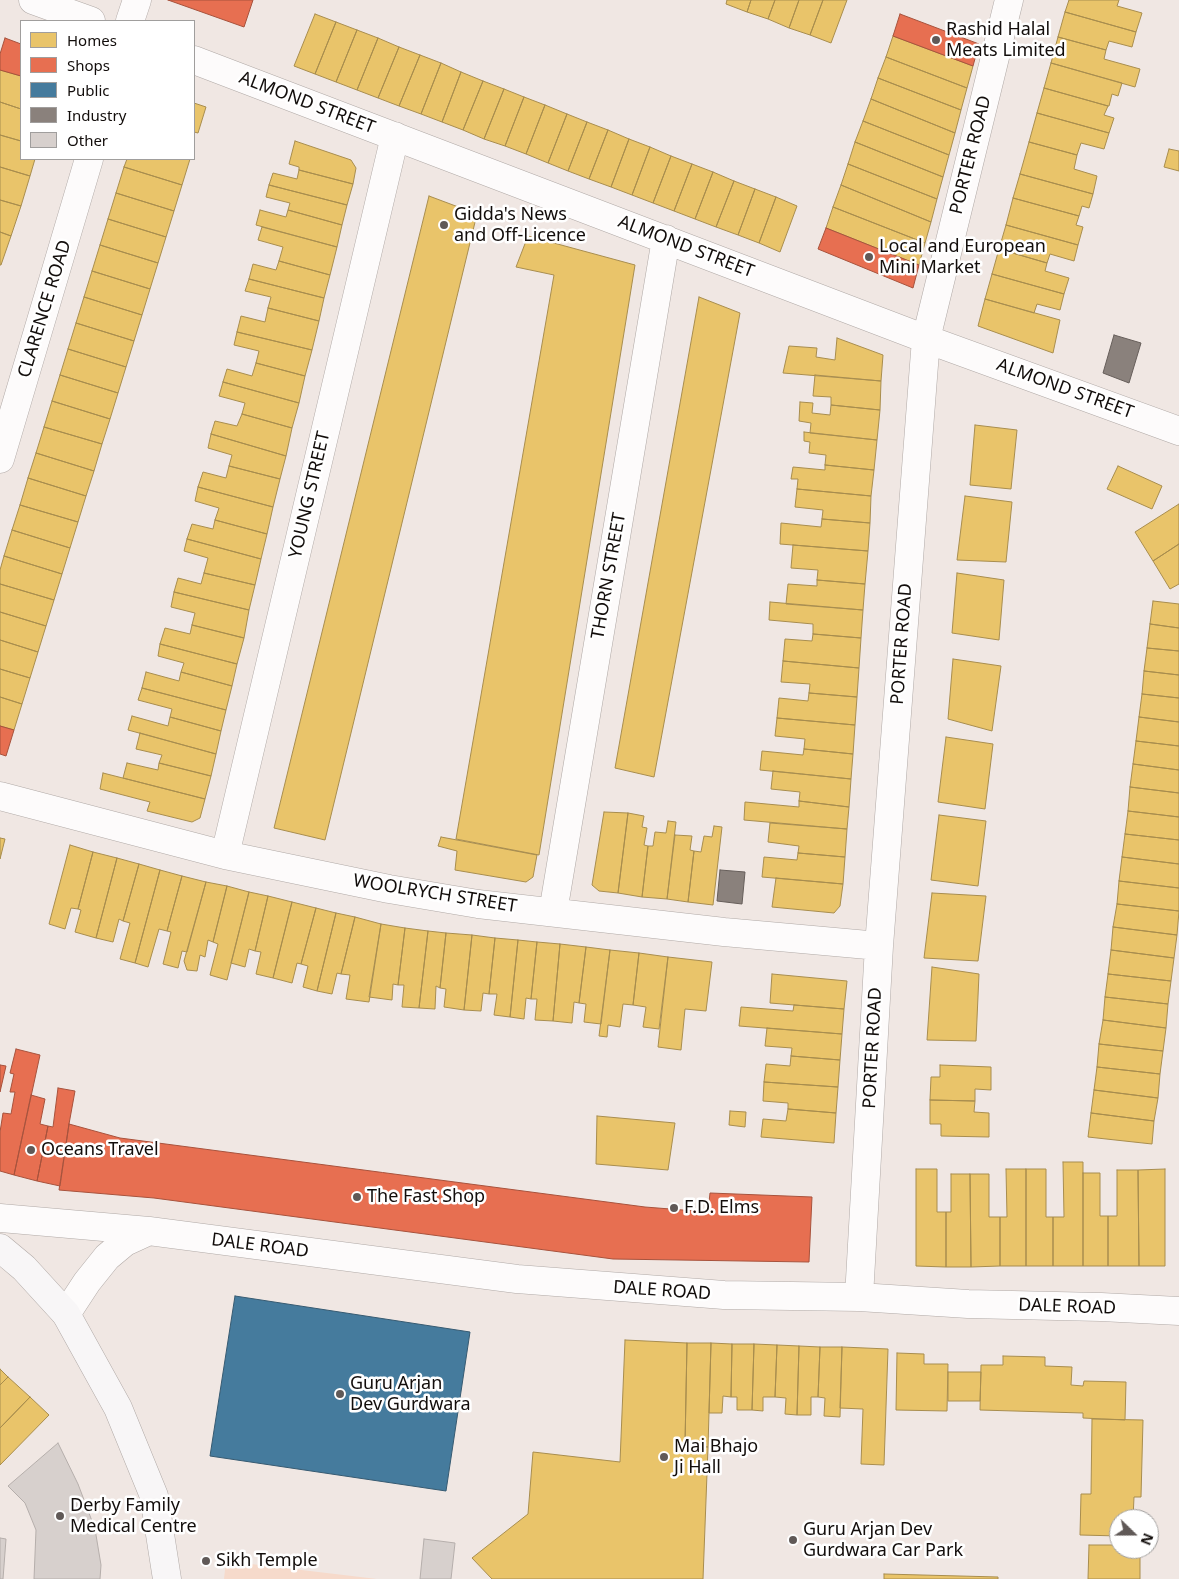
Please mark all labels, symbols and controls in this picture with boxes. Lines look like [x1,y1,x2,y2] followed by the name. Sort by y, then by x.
[946,19,1066,62] place label: Rashid Halal Meats Limited
[20,20,195,160] legend
[67,30,117,50] text: Homes
[930,34,942,46] marker: Rashid Halal Meats Limited
[67,55,110,75] text: Shops
[236,67,378,139] street label: ALMOND STREET
[67,80,110,100] text: Public
[946,93,996,217] street label: PORTER ROAD
[67,105,126,125] text: Industry
[67,130,108,150] text: Other
[454,204,586,246] place label: Gidda's News and Off-Licence
[615,211,757,283] street label: ALMOND STREET
[438,219,450,231] marker: Gidda's News and Off-Licence
[879,236,1046,278] place label: Local and European Mini Market
[14,238,76,380] street label: CLARENCE ROAD
[863,251,875,263] marker: Local and European Mini Market
[994,354,1136,424] street label: ALMOND STREET
[285,429,335,561] street label: YOUNG STREET
[587,511,631,641] street label: THORN STREET
[887,583,917,705] street label: PORTER ROAD
[352,870,518,918] street label: WOOLRYCH STREET
[859,987,887,1109] street label: PORTER ROAD
[41,1139,159,1161] place label: Oceans Travel
[25,1144,37,1156] marker: Oceans Travel
[367,1186,485,1208] place label: The Fast Shop
[351,1191,363,1203] marker: The Fast Shop
[684,1197,759,1219] place label: F.D. Elms
[668,1202,680,1214] marker: F.D. Elms
[210,1229,310,1263] street label: DALE ROAD
[612,1277,712,1305] street label: DALE ROAD
[1018,1294,1116,1320] street label: DALE ROAD
[350,1373,471,1416] place label: Guru Arjan Dev Gurdwara
[334,1388,346,1400] marker: Guru Arjan Dev Gurdwara
[674,1436,758,1478] place label: Mai Bhajo Ji Hall
[658,1451,670,1463] marker: Mai Bhajo Ji Hall
[70,1495,197,1538] place label: Derby Family Medical Centre
[1109,1509,1159,1559] north arrow
[54,1510,66,1522] marker: Derby Family Medical Centre
[803,1519,963,1562] place label: Guru Arjan Dev Gurdwara Car Park
[1137,1531,1158,1548] text: N
[787,1534,799,1546] marker: Guru Arjan Dev Gurdwara Car Park
[216,1550,318,1572] place label: Sikh Temple
[200,1555,212,1567] marker: Sikh Temple

